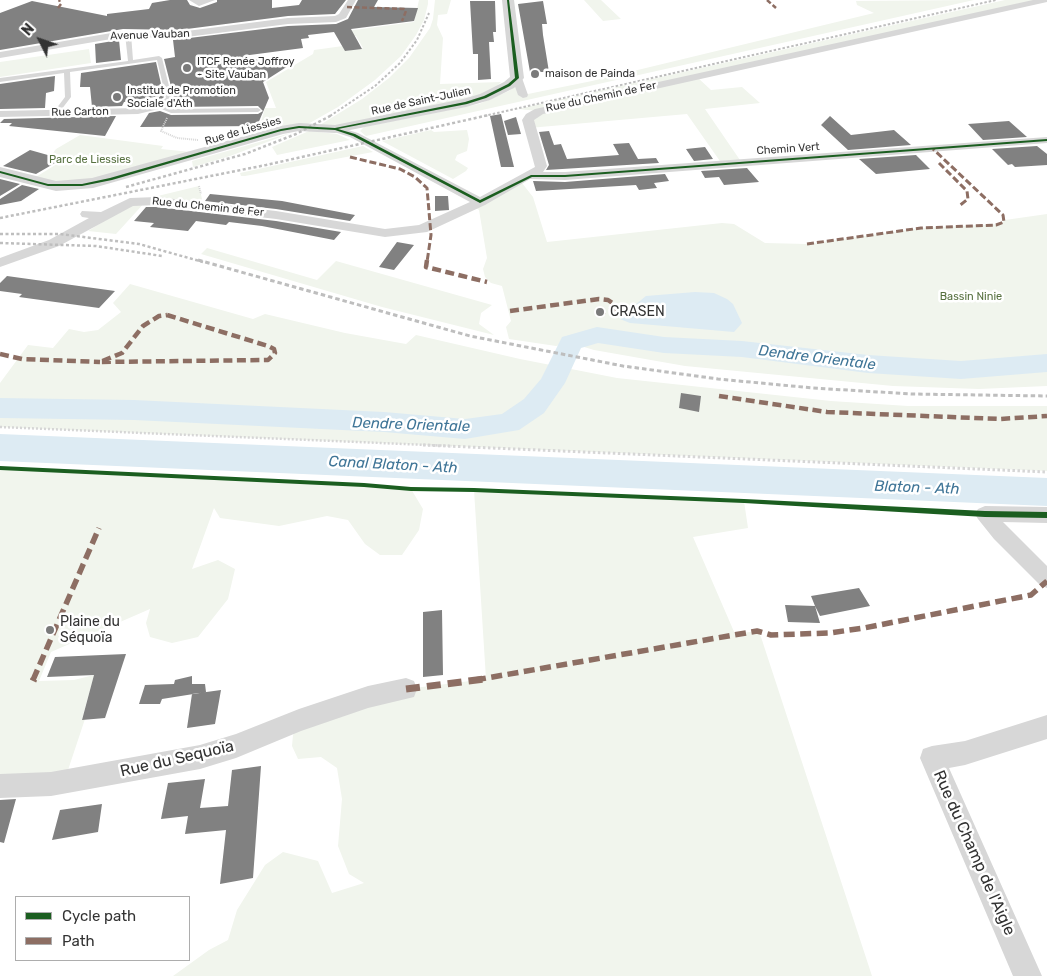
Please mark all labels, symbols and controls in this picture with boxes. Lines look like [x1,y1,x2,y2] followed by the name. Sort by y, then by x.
[15,15,65,65] north arrow
[19,20,38,39] text: N
[110,27,190,43] street label: Avenue Vauban
[197,55,295,81] place label: ITCF Renée Joffroy - Site Vauban
[181,62,193,74] marker: ITCF Renée Joffroy - Site Vauban
[545,67,635,81] place label: maison de Painda
[529,68,541,80] marker: maison de Painda
[545,79,657,115] street label: Rue du Chemin de Fer
[127,84,236,110] place label: Institut de Promotion Sociale d'Ath
[370,84,472,118] street label: Rue de Saint-Julien
[111,91,123,103] marker: Institut de Promotion Sociale d'Ath
[51,105,109,119] street label: Rue Carton
[203,114,283,148] street label: Rue de Liessies
[756,140,820,158] street label: Chemin Vert
[49,153,131,167] park label: Parc de Liessies
[151,195,265,219] street label: Rue du Chemin de Fer
[940,290,1002,304] park label: Bassin Ninie
[610,304,665,320] place label: CRASEN
[594,306,606,318] marker: CRASEN
[757,342,877,374] water label: Dendre Orientale
[352,414,470,436] water label: Dendre Orientale
[328,453,458,477] water label: Canal Blaton - Ath
[874,478,960,498] water label: Blaton - Ath
[60,614,120,646] place label: Plaine du Séquoïa
[44,624,56,636] marker: Plaine du Séquoïa
[118,737,236,781] street label: Rue du Sequoïa
[929,767,1019,939] street label: Rue du Champ de l'Aigle
[15,896,190,961] legend
[62,907,136,925] text: Cycle path
[62,932,95,950] text: Path

